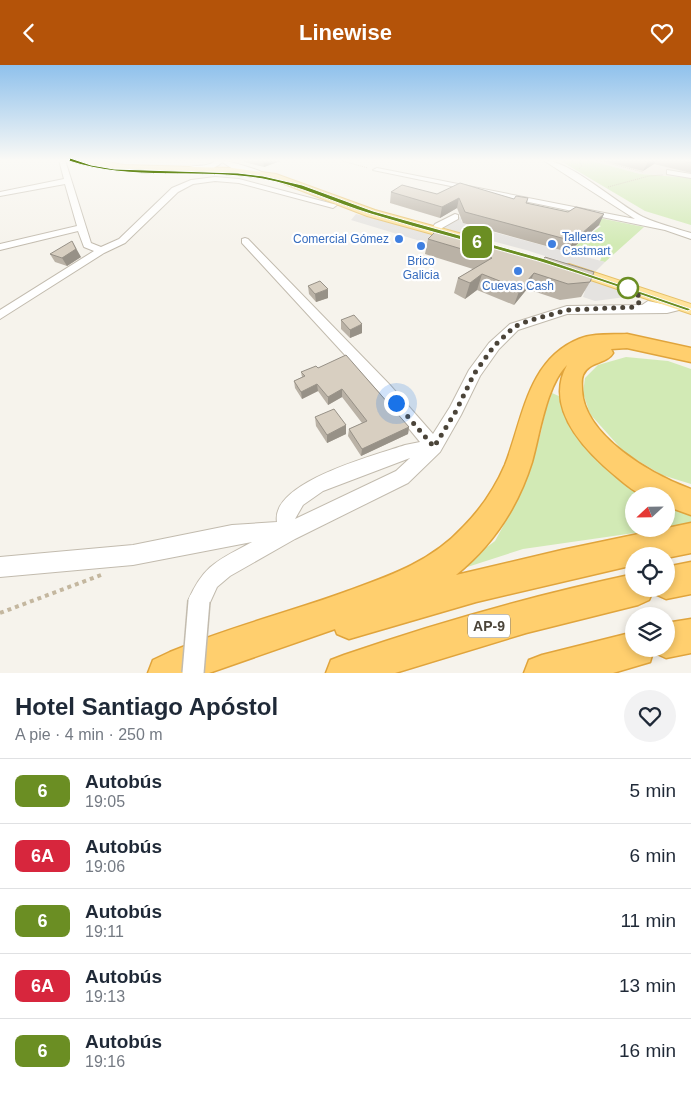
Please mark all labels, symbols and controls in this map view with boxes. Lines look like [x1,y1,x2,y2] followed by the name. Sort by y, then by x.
[15,19,43,47] icon: back
[648,19,676,47] icon: heart
[299,20,392,45] text: Linewise
[461,226,493,258] line badge: 6
[562,230,611,258] place label: Talleres Castmart
[293,232,389,246] place label: Comercial Gómez
[472,232,482,252] text: 6
[393,233,405,245] marker: Comercial Gómez
[546,238,558,250] marker: Talleres Castmart
[415,240,427,252] marker: Brico Galicia
[403,254,440,282] place label: Brico Galicia
[512,265,524,277] marker: Cuevas Cash
[617,277,639,299] unlabelled marker
[482,279,554,293] place label: Cuevas Cash
[384,391,409,416] your location
[625,487,675,537] north arrow
[625,487,675,657] map controls
[625,547,675,597] button: locate
[625,607,675,657] button: layers
[468,615,510,637] road number: AP-9
[624,690,676,742] button: heart
[15,693,278,720] text: Hotel Santiago Apóstol
[15,726,163,743] text: A pie · 4 min · 250 m
[85,771,162,792] text: Autobús
[630,780,676,801] text: 5 min
[37,781,48,801] text: 6
[85,793,125,810] text: 19:05
[85,836,162,857] text: Autobús
[630,845,676,866] text: 6 min
[31,846,54,866] text: 6A
[85,858,125,875] text: 19:06
[85,901,162,922] text: Autobús
[620,910,676,931] text: 11 min
[37,911,48,931] text: 6
[85,923,124,940] text: 19:11
[85,966,162,987] text: Autobús
[619,975,676,996] text: 13 min
[31,976,54,996] text: 6A
[85,988,125,1005] text: 19:13
[85,1031,162,1052] text: Autobús
[619,1040,676,1061] text: 16 min
[37,1041,48,1061] text: 6
[85,1053,125,1070] text: 19:16

